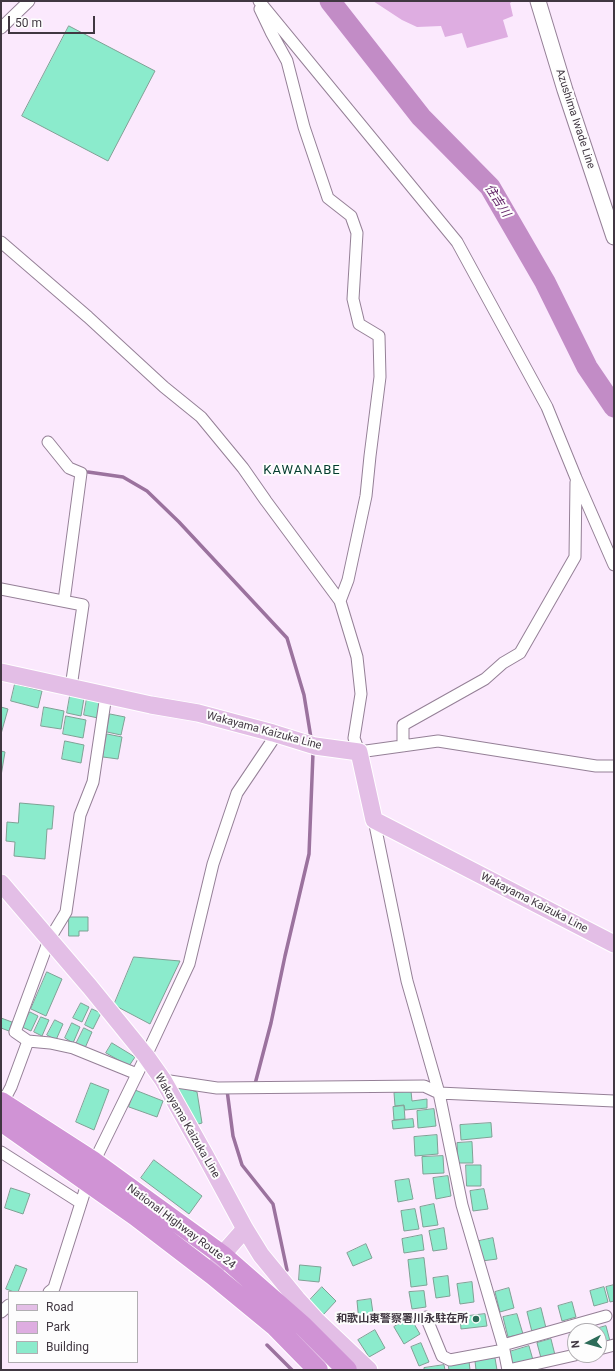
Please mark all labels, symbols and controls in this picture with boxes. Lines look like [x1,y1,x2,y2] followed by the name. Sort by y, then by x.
[10,8,97,34] scale bar
[15,16,42,30] text: 50 m
[553,67,597,171] street label: Azushima Iwade Line
[481,182,513,220] water label: 住吉川
[263,463,341,479] district label: KAWANABE
[205,709,323,753] street label: Wakayama Kaizuka Line
[478,870,590,936] street label: Wakayama Kaizuka Line
[152,1071,222,1181] street label: Wakayama Kaizuka Line
[124,1182,238,1272] street label: National Highway Route 24
[8,1291,138,1363] legend
[46,1300,74,1314] text: Road
[336,1312,468,1326] place label: 和歌山東警察署川永駐在所
[471,1314,481,1324] marker: 和歌山東警察署川永駐在所
[46,1320,70,1334] text: Park
[567,1323,607,1363] north arrow
[46,1340,89,1354] text: Building
[569,1340,582,1349] text: N

